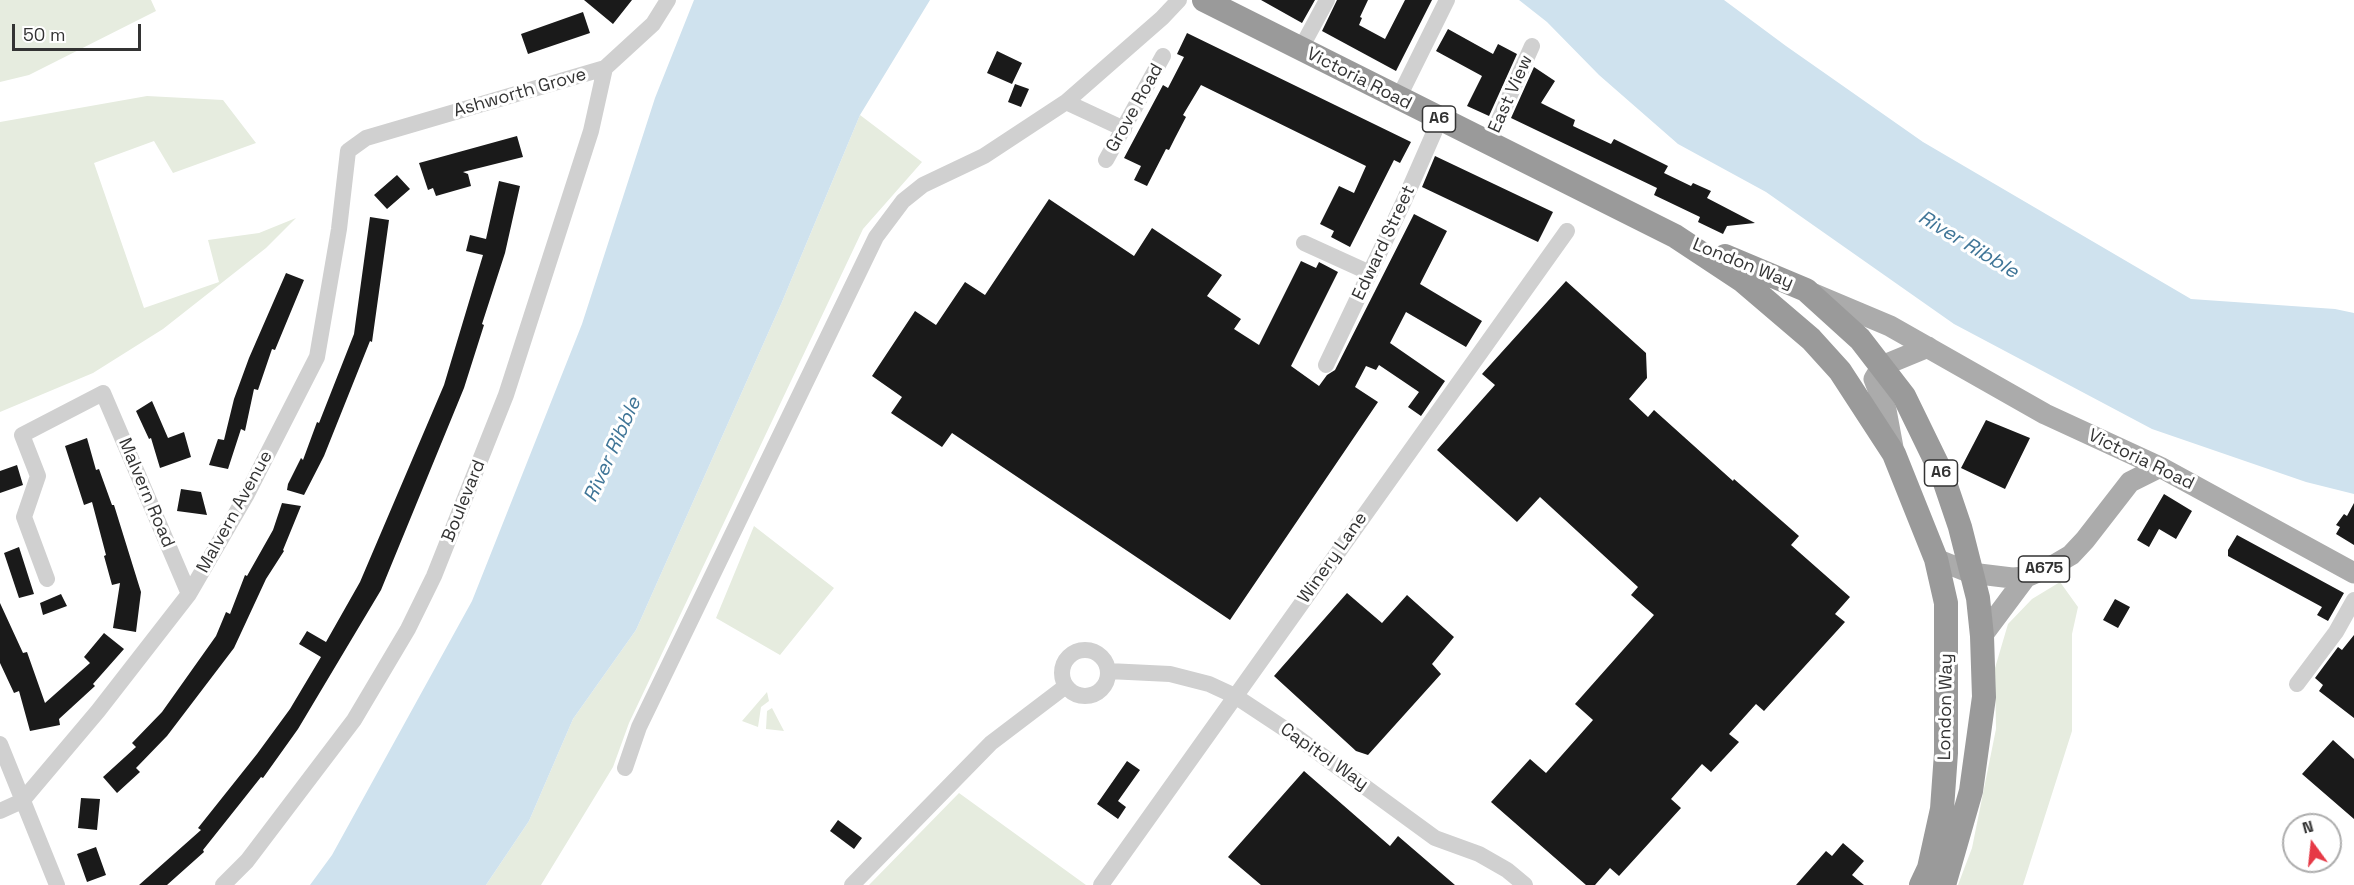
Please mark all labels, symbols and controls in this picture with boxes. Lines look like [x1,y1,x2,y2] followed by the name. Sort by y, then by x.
[15,12,144,50] scale bar
[23,23,65,46] text: 50 m
[1303,43,1415,115] street label: Victoria Road
[1484,52,1538,136] street label: East View
[1102,60,1168,156] street label: Grove Road
[451,64,589,122] street label: Ashworth Grove
[1422,106,1456,132] road number: A6
[1348,182,1420,304] street label: Edward Street
[1914,206,2022,284] water label: River Ribble
[1689,234,1797,294] street label: London Way
[579,394,647,506] water label: River Ribble
[2084,425,2198,495] street label: Victoria Road
[113,435,179,551] street label: Malvern Road
[193,447,277,577] street label: Malvern Avenue
[438,457,490,545] street label: Boulevard
[1924,460,1958,486] road number: A6
[1294,508,1372,608] street label: Winery Lane
[2018,556,2070,582] road number: A675
[1934,653,1958,761] street label: London Way
[1276,719,1372,795] street label: Capitol Way
[2282,813,2342,873] north arrow
[2300,816,2316,839] text: N

